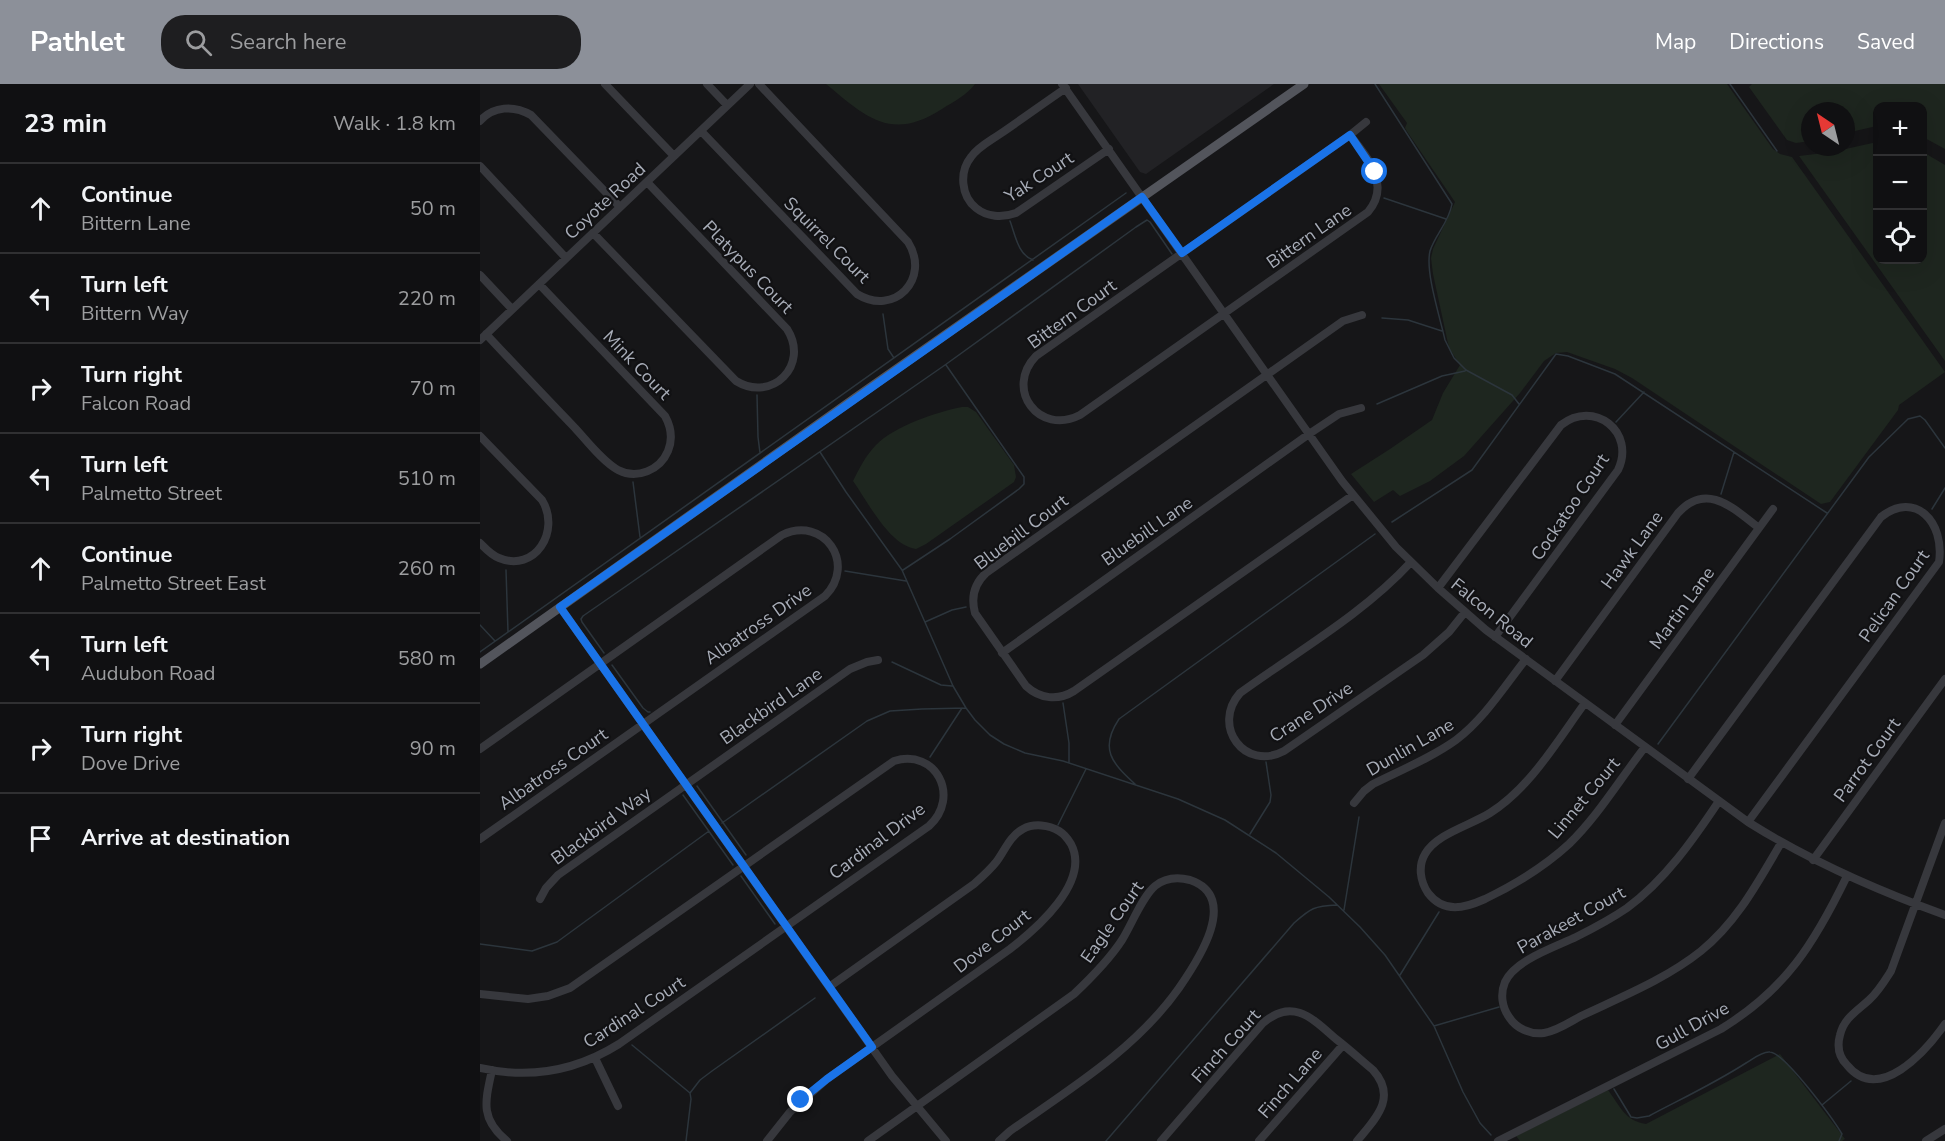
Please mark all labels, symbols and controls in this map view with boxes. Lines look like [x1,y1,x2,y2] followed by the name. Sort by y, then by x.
[161,15,581,69] search box
[30,23,125,61] text: Pathlet
[182,26,215,59] icon: search
[230,27,346,57] text: Search here
[1655,28,1696,56] text: Map
[1729,28,1824,56] text: Directions
[1857,28,1915,56] text: Saved
[1801,102,1855,156] north arrow
[1873,102,1927,264] map controls
[1873,102,1927,156] button: +
[24,106,107,141] text: 23 min
[333,110,456,137] text: Walk · 1.8 km
[999,145,1079,209] street label: Yak Court
[1873,156,1927,210] button: −
[559,157,651,245] street label: Coyote Road
[1361,158,1387,184] route start
[81,180,172,210] text: Continue
[24,192,57,225] icon: ahead
[779,192,876,289] street label: Squirrel Court
[410,195,456,222] text: 50 m
[1262,198,1356,274] street label: Bittern Lane
[81,210,191,237] text: Bittern Lane
[1873,210,1927,264] button: locate
[697,215,799,319] street label: Platypus Court
[81,270,168,300] text: Turn left
[1023,273,1122,354] street label: Bittern Court
[24,282,57,315] icon: left
[398,285,456,312] text: 220 m
[81,300,189,327] text: Bittern Way
[598,325,677,406] street label: Mink Court
[81,360,182,390] text: Turn right
[24,372,57,405] icon: right
[410,375,456,402] text: 70 m
[81,390,191,417] text: Falcon Road
[1525,448,1615,565] street label: Cockatoo Court
[81,450,168,480] text: Turn left
[24,462,57,495] icon: left
[398,465,456,492] text: 510 m
[81,480,222,507] text: Palmetto Street
[969,488,1073,575] street label: Bluebill Court
[1097,491,1197,571] street label: Bluebill Lane
[1596,506,1668,594] street label: Hawk Lane
[81,540,172,570] text: Continue
[1853,545,1935,647] street label: Pelican Court
[24,552,57,585] icon: ahead
[398,555,456,582] text: 260 m
[1644,562,1720,654] street label: Martin Lane
[81,570,266,597] text: Palmetto Street East
[1446,572,1538,654] street label: Falcon Road
[700,578,816,670] street label: Albatross Drive
[81,630,168,660] text: Turn left
[24,642,57,675] icon: left
[398,645,456,672] text: 580 m
[81,660,216,687] text: Audubon Road
[715,662,827,750] street label: Blackbird Lane
[1265,676,1357,748] street label: Crane Drive
[1362,712,1458,782] street label: Dunlin Lane
[1828,712,1906,807] street label: Parrot Court
[81,720,182,750] text: Turn right
[494,722,613,816] street label: Albatross Court
[24,732,57,765] icon: right
[410,735,456,762] text: 90 m
[81,750,180,777] text: Dove Drive
[1543,752,1626,844] street label: Linnet Court
[546,781,656,870] street label: Blackbird Way
[824,797,930,885] street label: Cardinal Drive
[24,822,57,855] icon: arrive
[81,823,290,853] text: Arrive at destination
[1075,876,1149,968] street label: Eagle Court
[1513,880,1630,960] street label: Parakeet Court
[949,903,1036,979] street label: Dove Court
[578,970,690,1054] street label: Cardinal Court
[1651,996,1733,1056] street label: Gull Drive
[1186,1003,1266,1088] street label: Finch Court
[1253,1042,1327,1124] street label: Finch Lane
[787,1086,813,1112] route end

